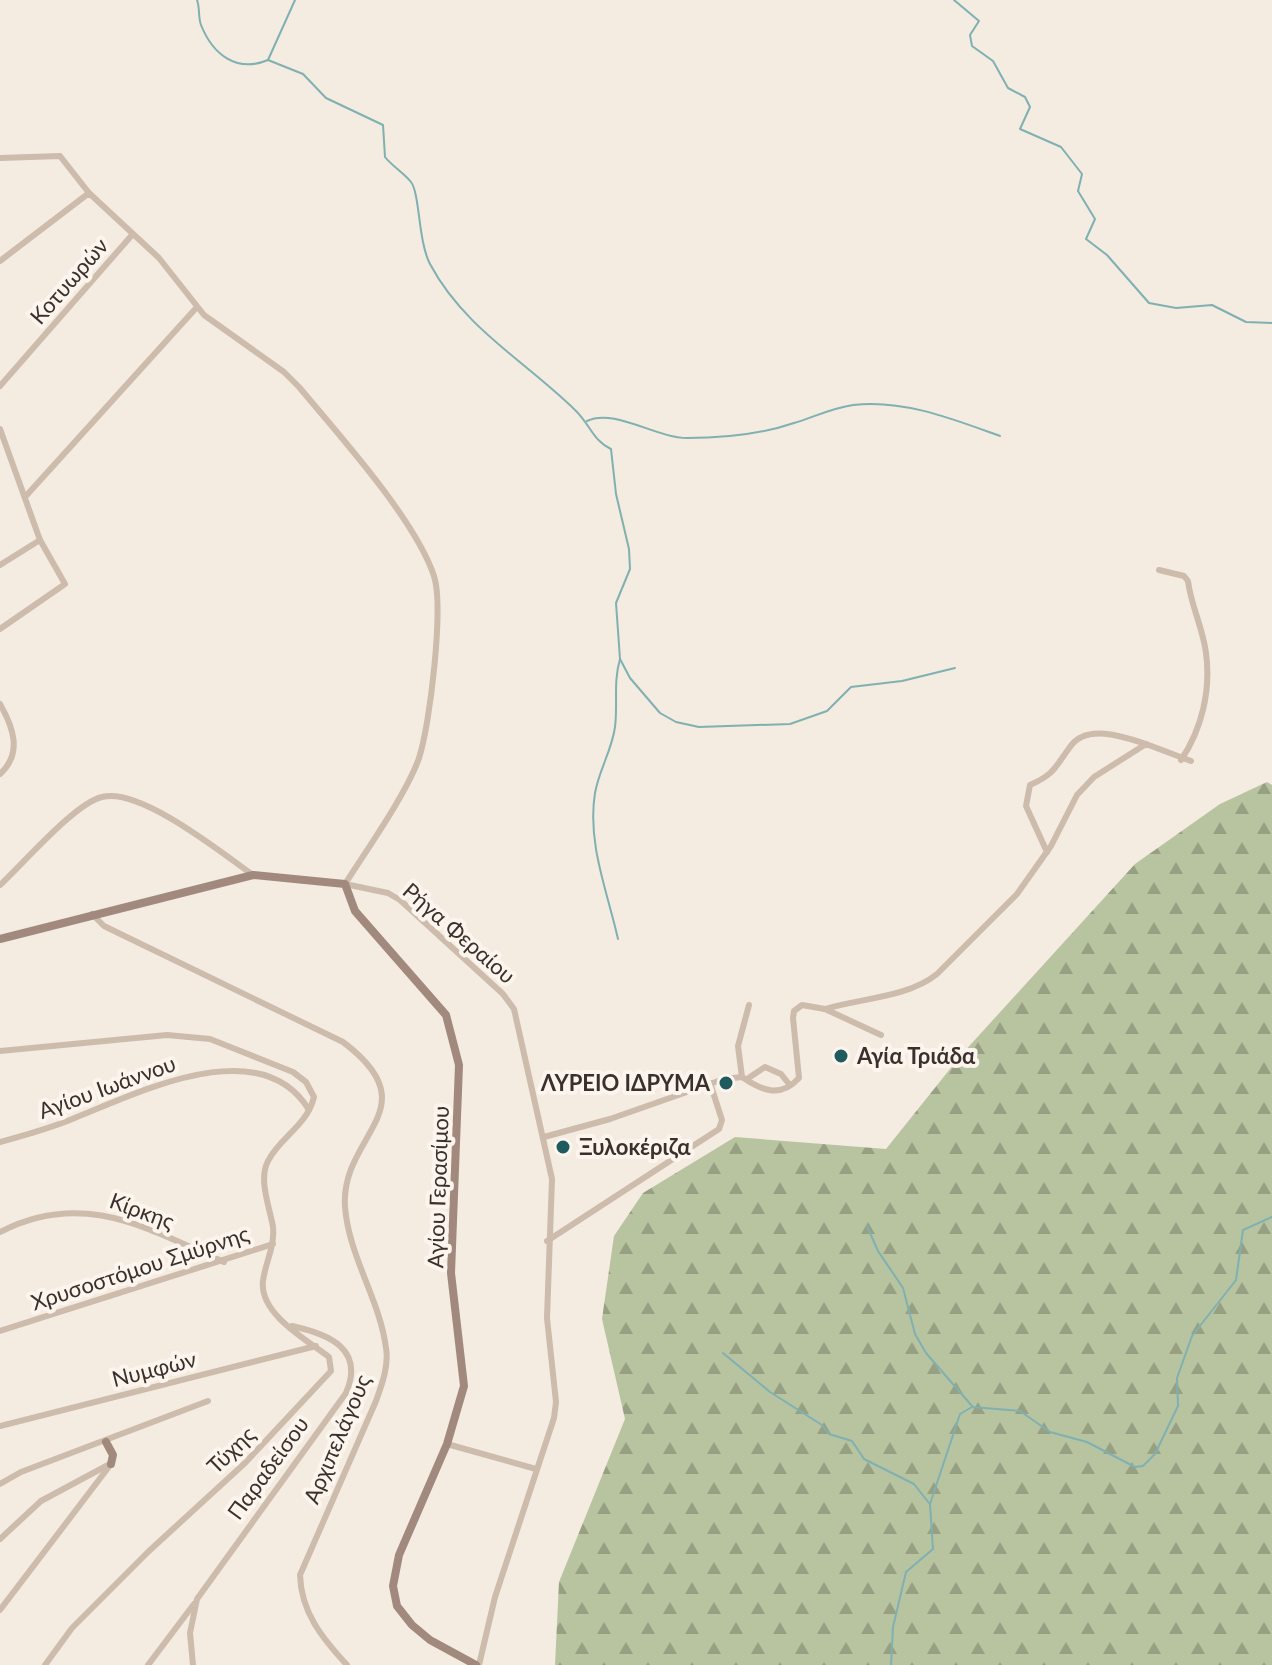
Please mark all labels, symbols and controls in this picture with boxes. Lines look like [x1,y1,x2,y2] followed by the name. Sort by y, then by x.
[24,232,113,329] street label: Κοτυωρών
[398,877,521,989] street label: Ρήγα Φεραίου
[856,1042,976,1069] place label: Αγία Τριάδα
[832,1047,850,1065] marker: Αγία Τριάδα
[34,1049,179,1124] street label: Αγίου Ιωάννου
[540,1069,711,1096] place label: ΛΥΡΕΙΟ ΙΔΡΥΜΑ
[717,1074,735,1092] marker: ΛΥΡΕΙΟ ΙΔΡΥΜΑ
[421,1105,454,1269] street label: Αγίου Γερασίμου
[579,1133,691,1160] place label: Ξυλοκέριζα
[554,1138,572,1156] marker: Ξυλοκέριζα
[106,1186,178,1235] street label: Κίρκης
[27,1219,252,1316] street label: Χρυσοστόμου Σμύρνης
[109,1345,199,1392] street label: Νυμφών
[297,1370,376,1507] street label: Αρχιπελάγους
[221,1411,314,1524] street label: Παραδείσου
[201,1420,260,1479] street label: Τύχης

